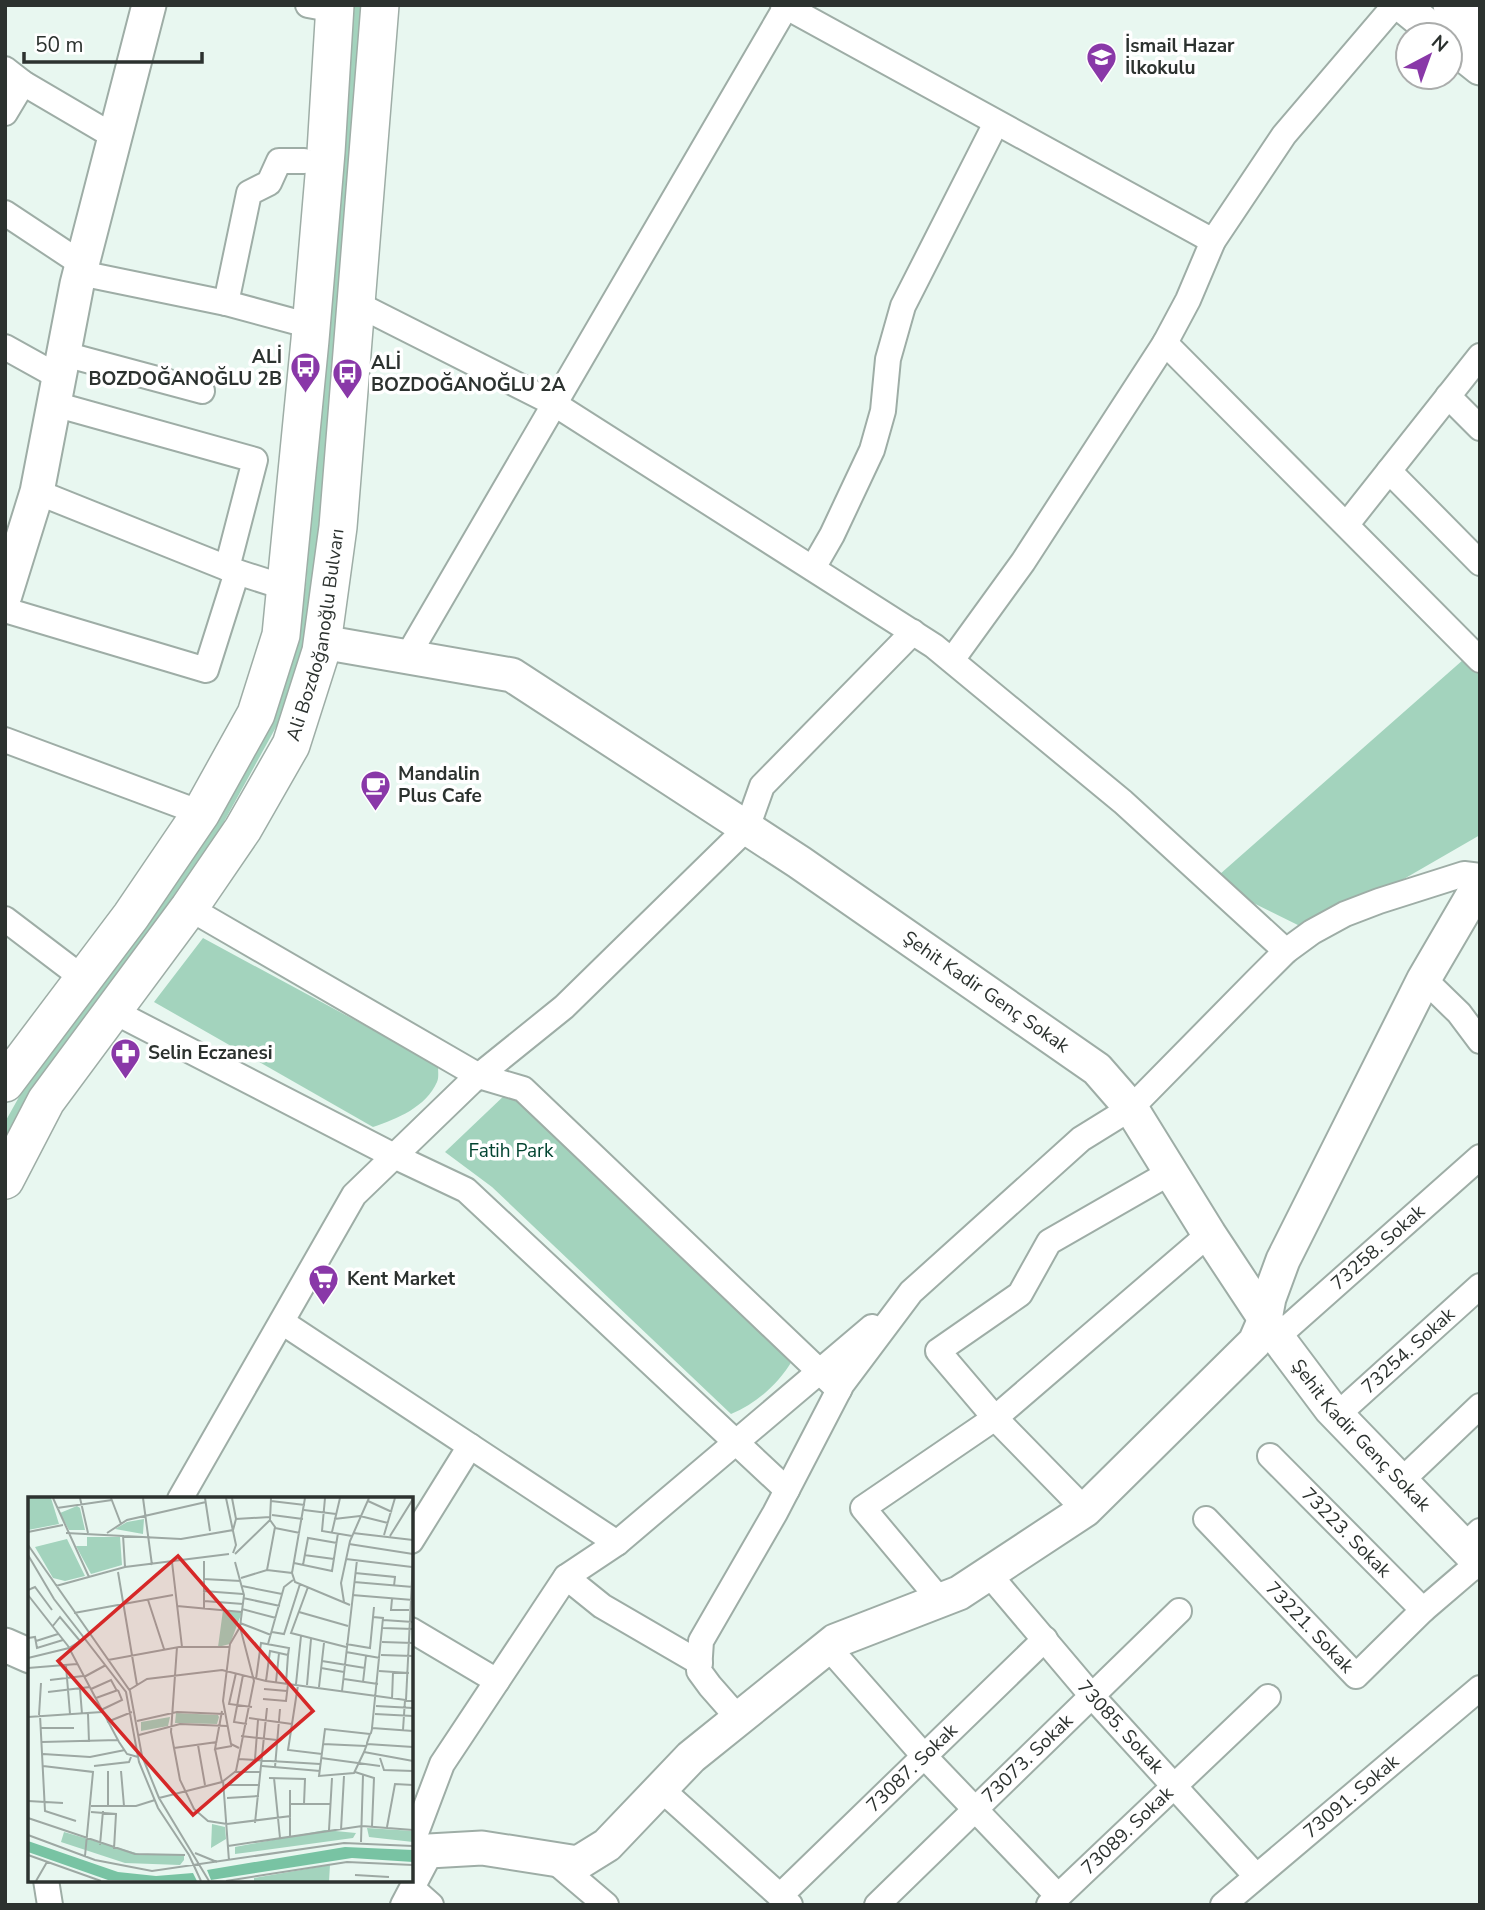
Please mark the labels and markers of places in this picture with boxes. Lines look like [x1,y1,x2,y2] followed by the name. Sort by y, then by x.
[1125,33,1235,81] place label: İsmail Hazar İlkokulu
[1085,40,1119,84] school or university icon: İsmail Hazar İlkokulu
[88,344,282,392] place label: ALİ BOZDOĞANOĞLU 2B
[371,350,567,398] place label: ALİ BOZDOĞANOĞLU 2A
[288,351,322,395] bus stop icon: ALİ BOZDOĞANOĞLU 2B
[331,357,365,401] bus stop icon: ALİ BOZDOĞANOĞLU 2A
[398,761,482,809] place label: Mandalin Plus Cafe
[358,768,392,812] cafe icon: Mandalin Plus Cafe
[108,1036,142,1080] pharmacy icon: Selin Eczanesi
[148,1040,273,1066] place label: Selin Eczanesi
[307,1262,341,1306] supermarket icon: Kent Market
[347,1266,456,1292] place label: Kent Market

